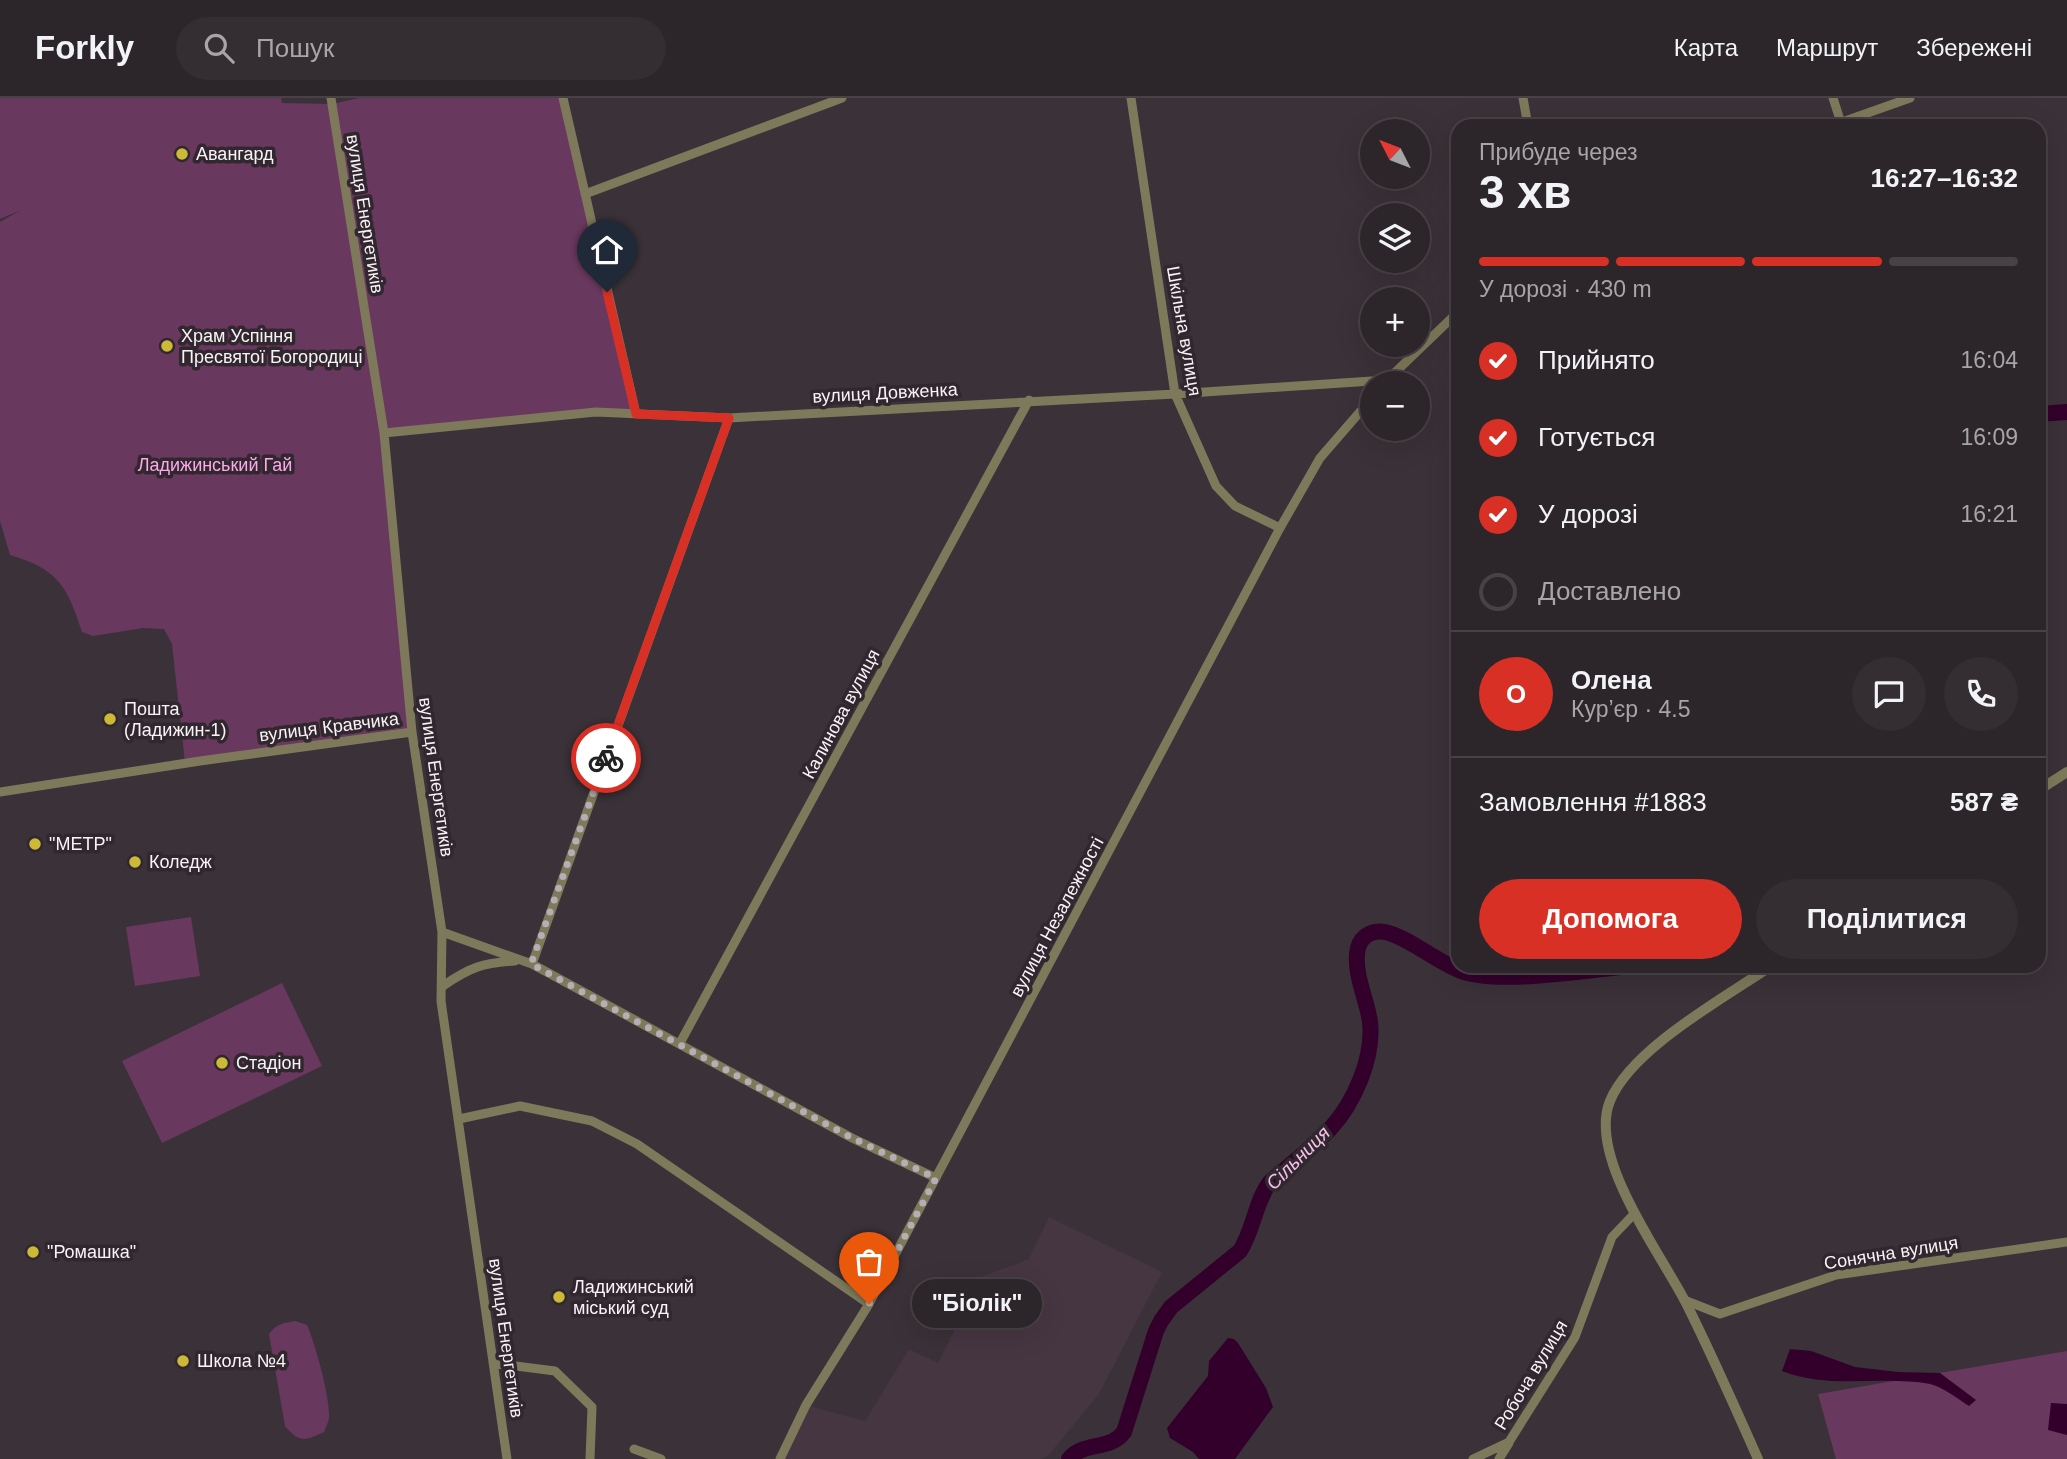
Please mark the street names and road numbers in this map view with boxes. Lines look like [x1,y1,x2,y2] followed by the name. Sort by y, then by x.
[343,133,387,295] street label: вулиця Енергетиків
[1163,264,1205,398] street label: Шкільна вулиця
[812,379,959,407] street label: вулиця Довженка
[798,646,884,782] street label: Калинова вулиця
[415,696,457,858] street label: вулиця Енергетиків
[258,708,401,745] street label: вулиця Кравчика
[1006,834,1108,1000] street label: вулиця Незалежності
[1823,1233,1959,1273] street label: Сонячна вулиця
[485,1257,527,1419] street label: вулиця Енергетиків
[1491,1317,1571,1433] street label: Робоча вулиця

